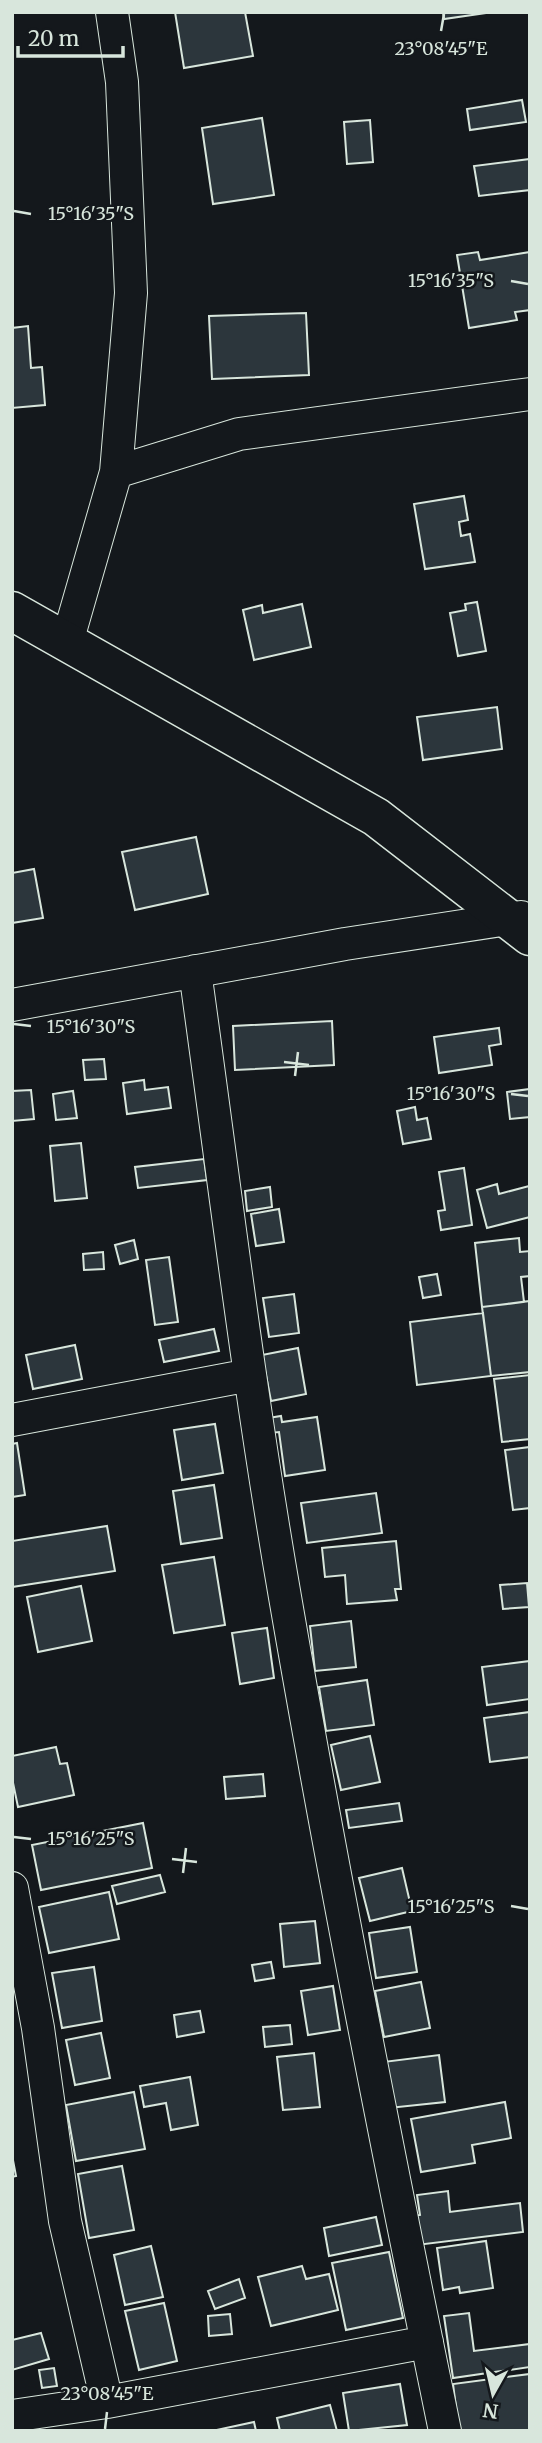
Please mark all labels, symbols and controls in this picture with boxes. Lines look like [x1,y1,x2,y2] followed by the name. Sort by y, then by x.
[18,14,122,58] scale bar
[28,25,80,52] text: 20 m
[395,37,488,60] text: 23°08'45"E
[48,202,134,225] text: 15°16'35"S
[408,269,494,292] text: 15°16'35"S
[47,1015,135,1038] text: 15°16'30"S
[407,1082,495,1105] text: 15°16'30"S
[48,1827,135,1850] text: 15°16'25"S
[408,1895,495,1918] text: 15°16'25"S
[458,2359,528,2429] north arrow
[61,2382,154,2405] text: 23°08'45"E
[482,2398,500,2424] text: N

